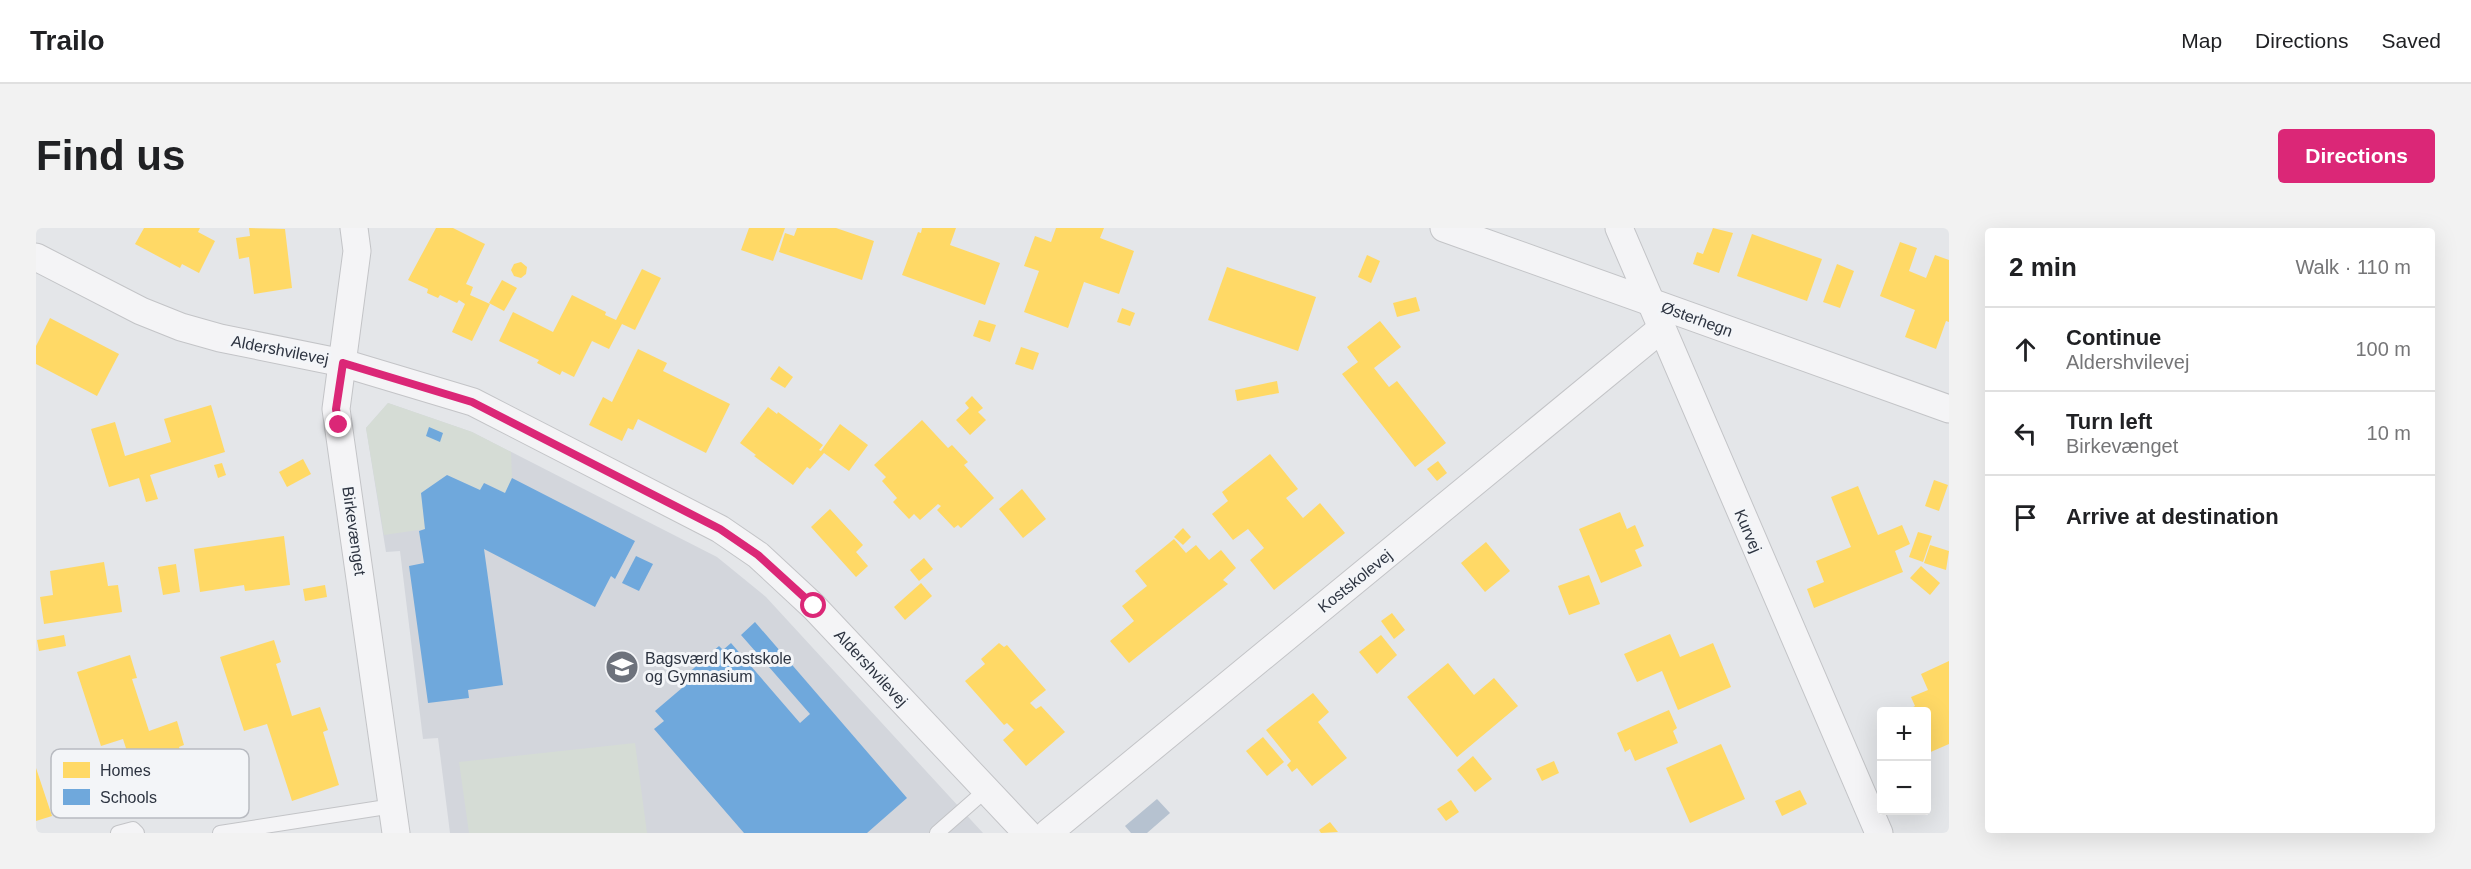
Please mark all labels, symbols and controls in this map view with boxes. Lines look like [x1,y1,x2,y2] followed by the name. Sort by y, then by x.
[30,25,105,56] text: Trailo
[2181,29,2222,52] text: Map
[2255,29,2348,52] text: Directions
[2381,29,2441,52] text: Saved
[2278,129,2435,183] button: Directions
[36,132,185,179] text: Find us
[2009,252,2077,282] text: 2 min
[2295,256,2411,278] text: Walk · 110 m
[1659,298,1735,340] street label: Østerhegn
[2066,325,2161,350] text: Continue
[230,332,330,368] street label: Aldershvilevej
[2009,333,2042,366] icon: ahead
[2355,338,2411,360] text: 100 m
[2066,351,2189,373] text: Aldershvilevej
[2066,409,2152,434] text: Turn left
[325,411,351,437] route end
[2009,417,2042,450] icon: left
[2367,422,2411,444] text: 10 m
[2066,435,2178,457] text: Birkevænget
[339,485,369,577] street label: Birkevænget
[2009,501,2042,534] icon: arrive
[2066,504,2279,529] text: Arrive at destination
[1731,507,1765,555] street label: Kurvej
[1315,546,1395,616] street label: Kostskolevej
[800,592,826,618] route start
[831,626,911,710] street label: Aldershvilevej
[604,649,640,685] school or university icon: Bagsværd Kostskole og Gymnasium
[645,650,792,685] place label: Bagsværd Kostskole og Gymnasium
[1877,707,1931,815] map controls
[1877,707,1931,761] button: +
[51,749,249,818] legend
[1877,761,1931,815] button: −
[100,762,151,779] text: Homes
[100,789,157,806] text: Schools

